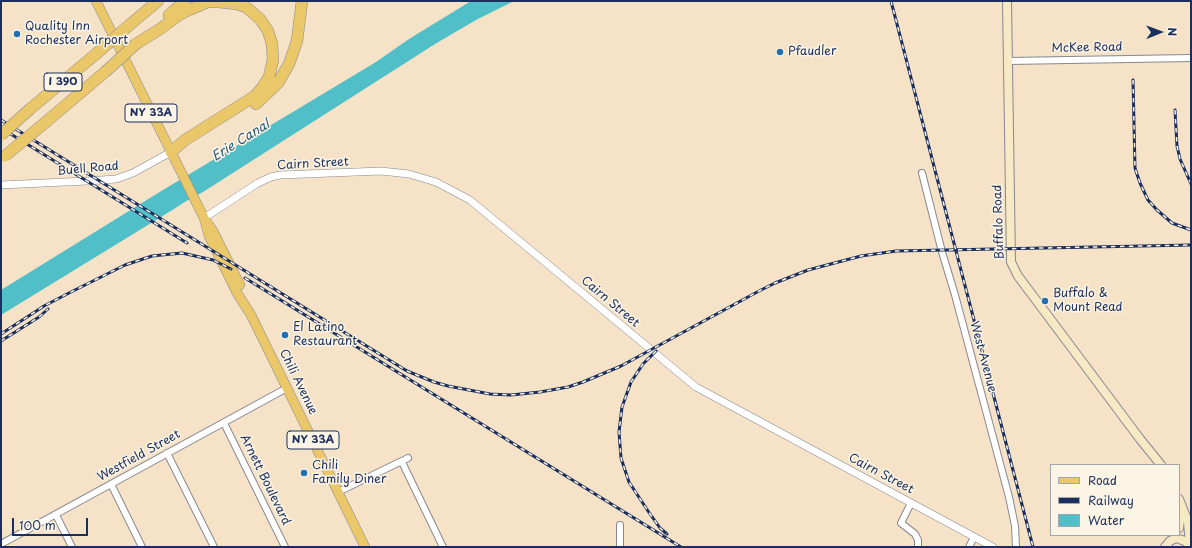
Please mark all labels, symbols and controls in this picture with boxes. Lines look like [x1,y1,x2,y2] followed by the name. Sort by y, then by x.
[1140,12,1180,52] north arrow
[25,20,128,48] place label: Quality Inn Rochester Airport
[1164,27,1181,36] text: N
[12,29,22,39] marker: Quality Inn Rochester Airport
[1051,40,1123,56] street label: McKee Road
[788,45,837,59] place label: Pfaudler
[775,47,785,57] marker: Pfaudler
[44,73,82,91] road number: I 390
[125,104,177,122] road number: NY 33A
[209,117,273,165] water label: Erie Canal
[277,155,349,173] street label: Cairn Street
[57,159,119,179] street label: Buell Road
[991,184,1007,260] street label: Buffalo Road
[578,273,642,331] street label: Cairn Street
[1053,287,1123,315] place label: Buffalo & Mount Read
[1040,296,1050,306] marker: Buffalo & Mount Read
[967,320,999,394] street label: West Avenue
[293,321,357,349] place label: El Latino Restaurant
[280,330,290,340] marker: El Latino Restaurant
[276,347,320,417] street label: Chili Avenue
[95,427,183,485] street label: Westfield Street
[287,431,339,449] road number: NY 33A
[237,432,293,528] street label: Arnett Boulevard
[846,451,916,497] street label: Cairn Street
[312,459,387,487] place label: Chili Family Diner
[1050,464,1180,536] legend
[299,468,309,478] marker: Chili Family Diner
[1088,471,1117,489] text: Road
[1088,491,1134,509] text: Railway
[14,510,90,536] scale bar
[1088,511,1124,529] text: Water
[19,516,56,534] text: 100 m

